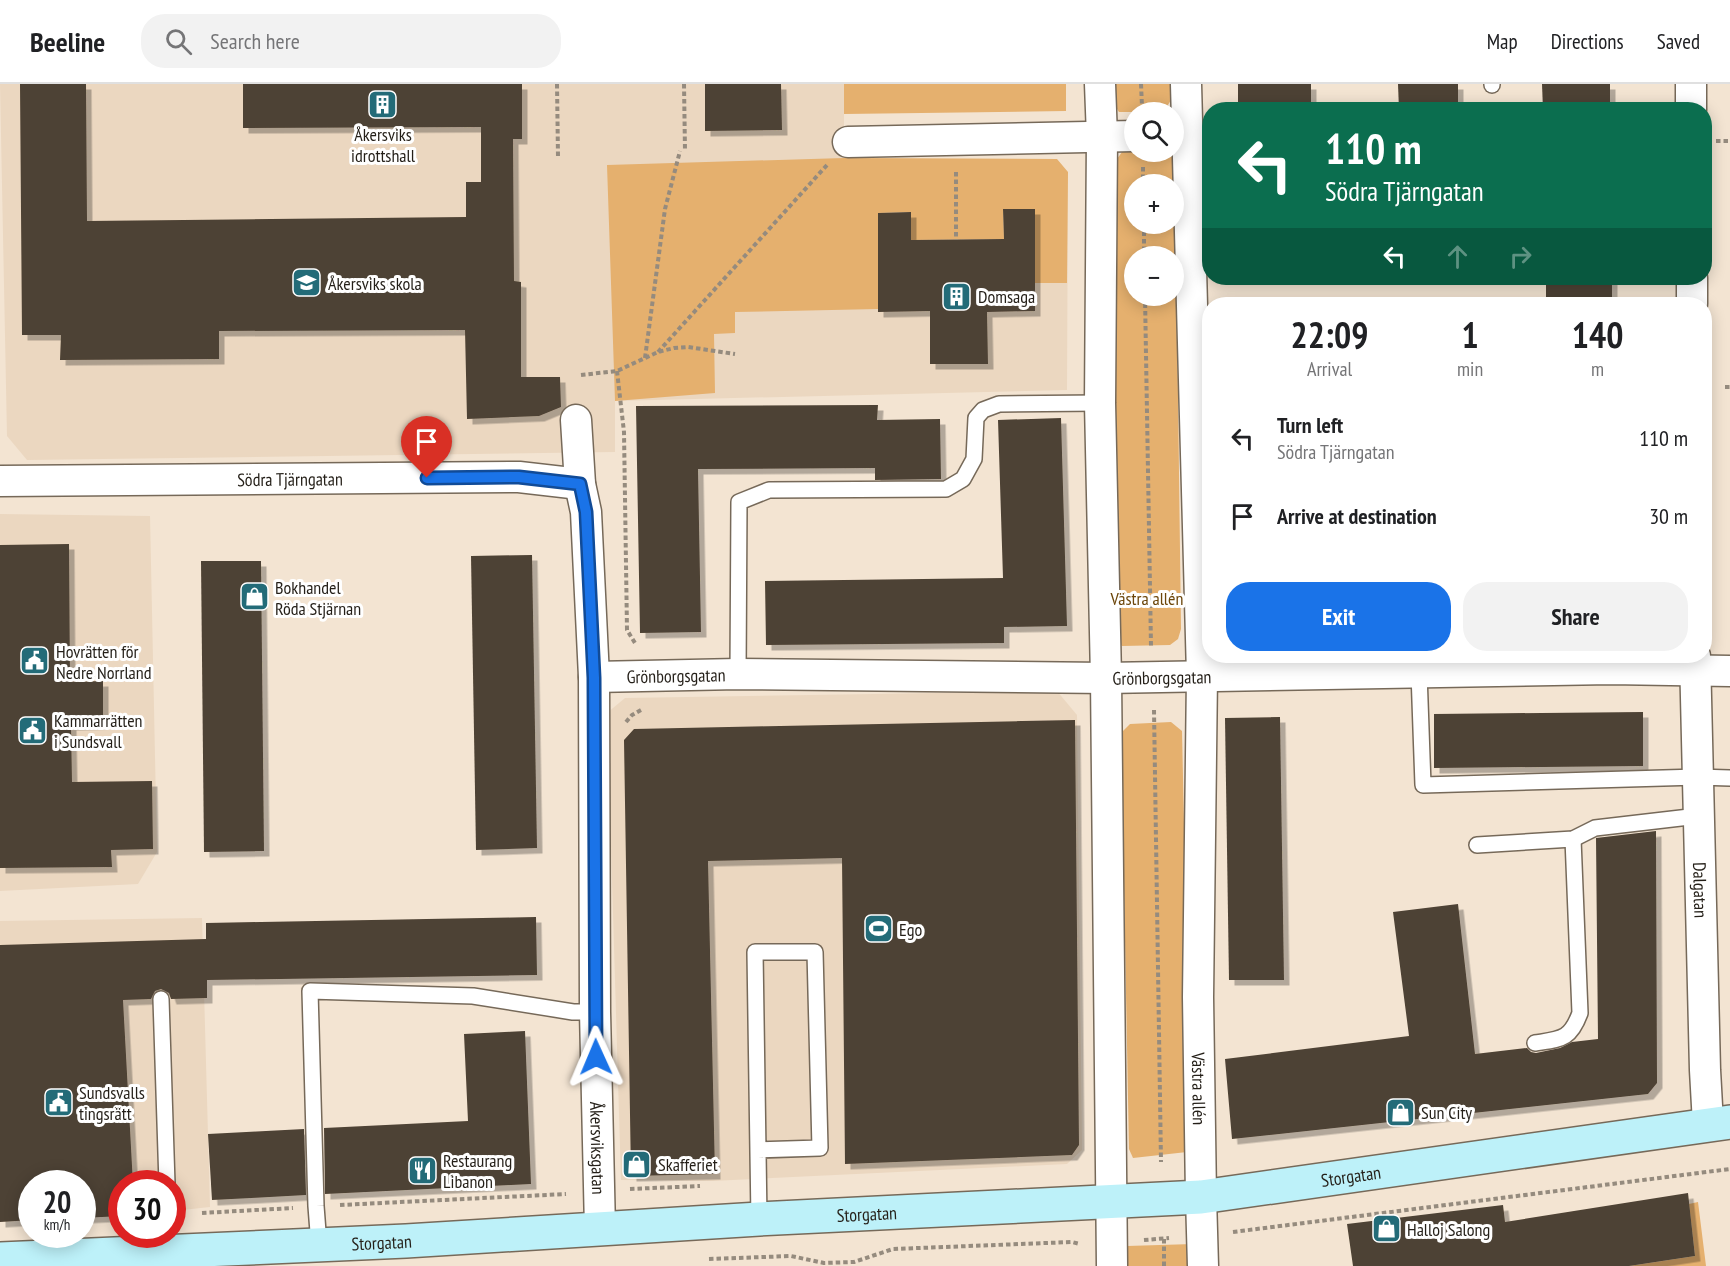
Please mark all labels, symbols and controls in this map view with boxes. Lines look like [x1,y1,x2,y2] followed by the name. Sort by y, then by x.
[141,14,561,68] search box
[30,23,105,60] text: Beeline
[162,25,195,58] icon: search
[210,27,300,55] text: Search here
[1487,28,1518,55] text: Map
[1551,28,1624,55] text: Directions
[1657,28,1700,55] text: Saved
[367,89,399,121] building icon: Åkersviks idrottshall
[1124,102,1184,306] map controls
[1124,102,1184,162] button: search
[1325,121,1422,176] text: 110 m
[351,123,416,167] place label: Åkersviks idrottshall
[1226,126,1304,204] icon: left
[1124,174,1184,234] button: +
[1325,174,1484,208] text: Södra Tjärngatan
[1378,240,1411,273] icon: left
[1441,240,1474,273] icon: ahead
[1504,240,1537,273] icon: right
[1124,246,1184,306] button: −
[291,267,323,299] school or university icon: Åkersviks skola
[328,272,422,295] place label: Åkersviks skola
[941,280,973,312] building icon: Domsaga
[978,285,1035,308] place label: Domsaga
[1291,311,1368,358] text: 22:09
[1461,311,1479,358] text: 1
[1572,311,1623,358] text: 140
[1307,356,1352,382] text: Arrival
[1457,356,1483,382] text: min
[1591,356,1604,382] text: m
[1277,411,1343,439] text: Turn left
[401,416,452,478] pin
[1226,422,1259,455] icon: left
[1639,424,1688,452] text: 110 m
[410,425,443,458] icon: arrive
[1277,439,1394,465] text: Södra Tjärngatan
[237,467,343,491] street label: Södra Tjärngatan
[1226,500,1259,533] icon: arrive
[1277,502,1437,530] text: Arrive at destination
[1649,502,1688,530] text: 30 m
[275,576,361,620] place label: Bokhandel Röda Stjärnan
[238,581,270,613] shop icon: Bokhandel Röda Stjärnan
[1226,582,1451,651] button: Exit
[1463,582,1688,651] button: Share
[1110,587,1183,610] park label: Västra allén
[56,640,152,684] place label: Hovrätten för Nedre Norrland
[19,645,51,677] public building icon: Hovrätten för Nedre Norrland
[626,663,726,688] street label: Grönborgsgatan
[1112,665,1212,689] street label: Grönborgsgatan
[54,709,143,753] place label: Kammarrätten i Sundsvall
[17,714,49,746] public building icon: Kammarrätten i Sundsvall
[1688,862,1713,918] street label: Dalgatan
[862,913,894,945] sports icon: Ego
[899,918,922,941] place label: Ego
[564,1025,628,1089] position arrow
[1187,1051,1211,1125] street label: Västra allén
[79,1081,145,1125] place label: Sundsvalls tingsrätt
[42,1086,74,1118] public building icon: Sundsvalls tingsrätt
[1384,1096,1416,1128] shop icon: Sun City
[586,1101,611,1195] street label: Åkersviksgatan
[1421,1101,1472,1124] place label: Sun City
[621,1148,653,1180] shop icon: Skafferiet
[443,1149,512,1193] place label: Restaurang Libanon
[658,1153,718,1176] place label: Skafferiet
[406,1154,438,1186] restaurant icon: Restaurang Libanon
[1319,1160,1382,1191] street label: Storgatan
[108,1170,186,1248] speed limit sign: 30
[43,1182,71,1221] text: 20
[836,1201,897,1227] street label: Storgatan
[1370,1213,1402,1245] shop icon: Halloj Salong
[44,1215,70,1234] text: km/h
[1407,1218,1490,1241] place label: Halloj Salong
[351,1229,412,1255] street label: Storgatan

